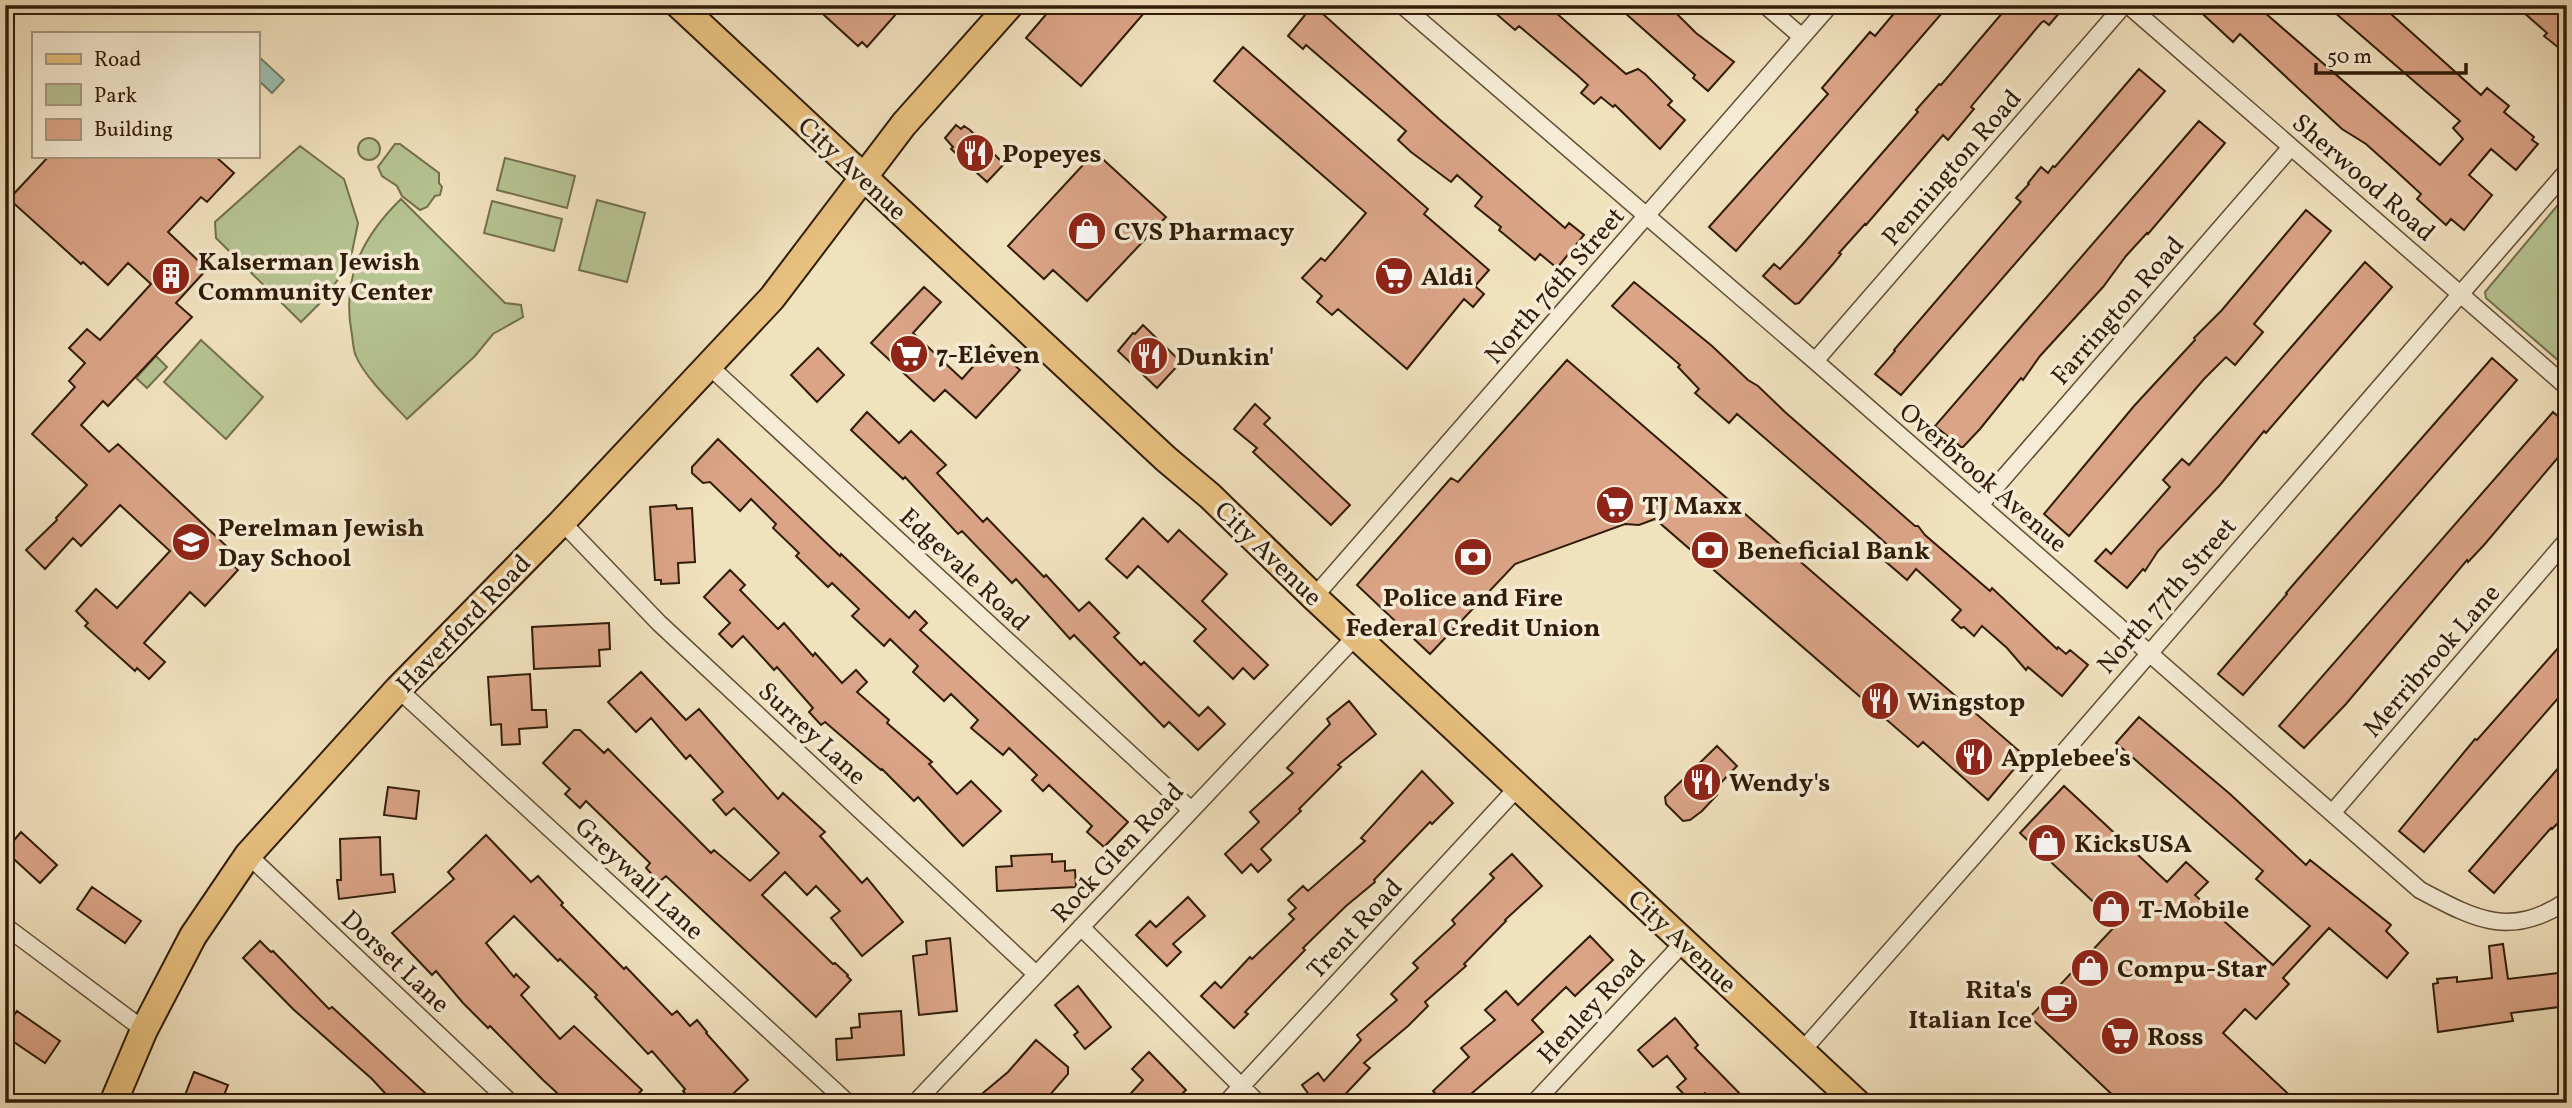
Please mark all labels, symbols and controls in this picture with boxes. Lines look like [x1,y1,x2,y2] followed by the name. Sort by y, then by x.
[32,32,259,158] legend
[2316,32,2467,76] scale bar
[2327,43,2372,72] text: 50 m
[94,46,141,75] text: Road
[94,82,137,111] text: Park
[1874,82,2031,254] street label: Pennington Road
[2283,106,2442,251] street label: Sherwood Road
[789,109,914,230] street label: City Avenue
[94,116,173,145] text: Building
[954,132,996,174] restaurant icon: Popeyes
[1002,137,1102,173] place label: Popeyes
[1477,200,1634,373] street label: North 76th Street
[1066,210,1108,252] shop icon: CVS Pharmacy
[1114,215,1295,251] place label: CVS Pharmacy
[2044,229,2193,394] street label: Farrington Road
[198,245,433,311] place label: Kalserman Jewish Community Center
[150,255,192,297] building icon: Kalserman Jewish Community Center
[1373,255,1415,297] supermarket icon: Aldi
[1421,260,1473,296] place label: Aldi
[888,333,930,375] supermarket icon: 7-Eleven
[1128,335,1170,377] restaurant icon: Dunkin'
[936,338,1040,374] place label: 7-Eleven
[1176,340,1274,376] place label: Dunkin'
[1891,395,2075,562] street label: Overbrook Avenue
[1594,484,1636,526] supermarket icon: TJ Maxx
[1642,489,1743,525] place label: TJ Maxx
[1206,494,1330,615] street label: City Avenue
[891,501,1037,640] street label: Edgevale Road
[2089,510,2246,682] street label: North 77th Street
[218,511,425,577] place label: Perelman Jewish Day School
[170,521,212,563] school or university icon: Perelman Jewish Day School
[1689,529,1731,571] bank icon: Beneficial Bank
[1737,534,1930,570] place label: Beneficial Bank
[1452,536,1494,578] bank icon: Police and Fire Federal Credit Union
[389,547,540,702] street label: Haverford Road
[2356,577,2509,746] street label: Merribrook Lane
[1346,581,1601,647] place label: Police and Fire Federal Credit Union
[749,675,874,794] street label: Surrey Lane
[1859,680,1901,722] restaurant icon: Wingstop
[1907,685,2025,721] place label: Wingstop
[1953,736,1995,778] restaurant icon: Applebee's
[2001,741,2131,777] place label: Applebee's
[1681,761,1723,803] restaurant icon: Wendy's
[1729,766,1830,802] place label: Wendy's
[1044,775,1193,931] street label: Rock Glen Road
[566,810,711,949] street label: Greywall Lane
[2026,822,2068,864] shop icon: KicksUSA
[2074,827,2193,863] place label: KicksUSA
[1299,871,1412,988] street label: Trent Road
[1619,882,1744,1003] street label: City Avenue
[2090,888,2132,930] shop icon: T-Mobile
[2138,893,2249,929] place label: T-Mobile
[332,903,457,1022] street label: Dorset Lane
[1530,942,1655,1072] street label: Henley Road
[2069,947,2111,989] shop icon: Compu-Star
[2117,952,2267,988] place label: Compu-Star
[1908,973,2032,1039] place label: Rita's Italian Ice
[2038,983,2080,1025] cafe icon: Rita's Italian Ice
[2099,1015,2141,1057] supermarket icon: Ross
[2147,1020,2204,1056] place label: Ross

